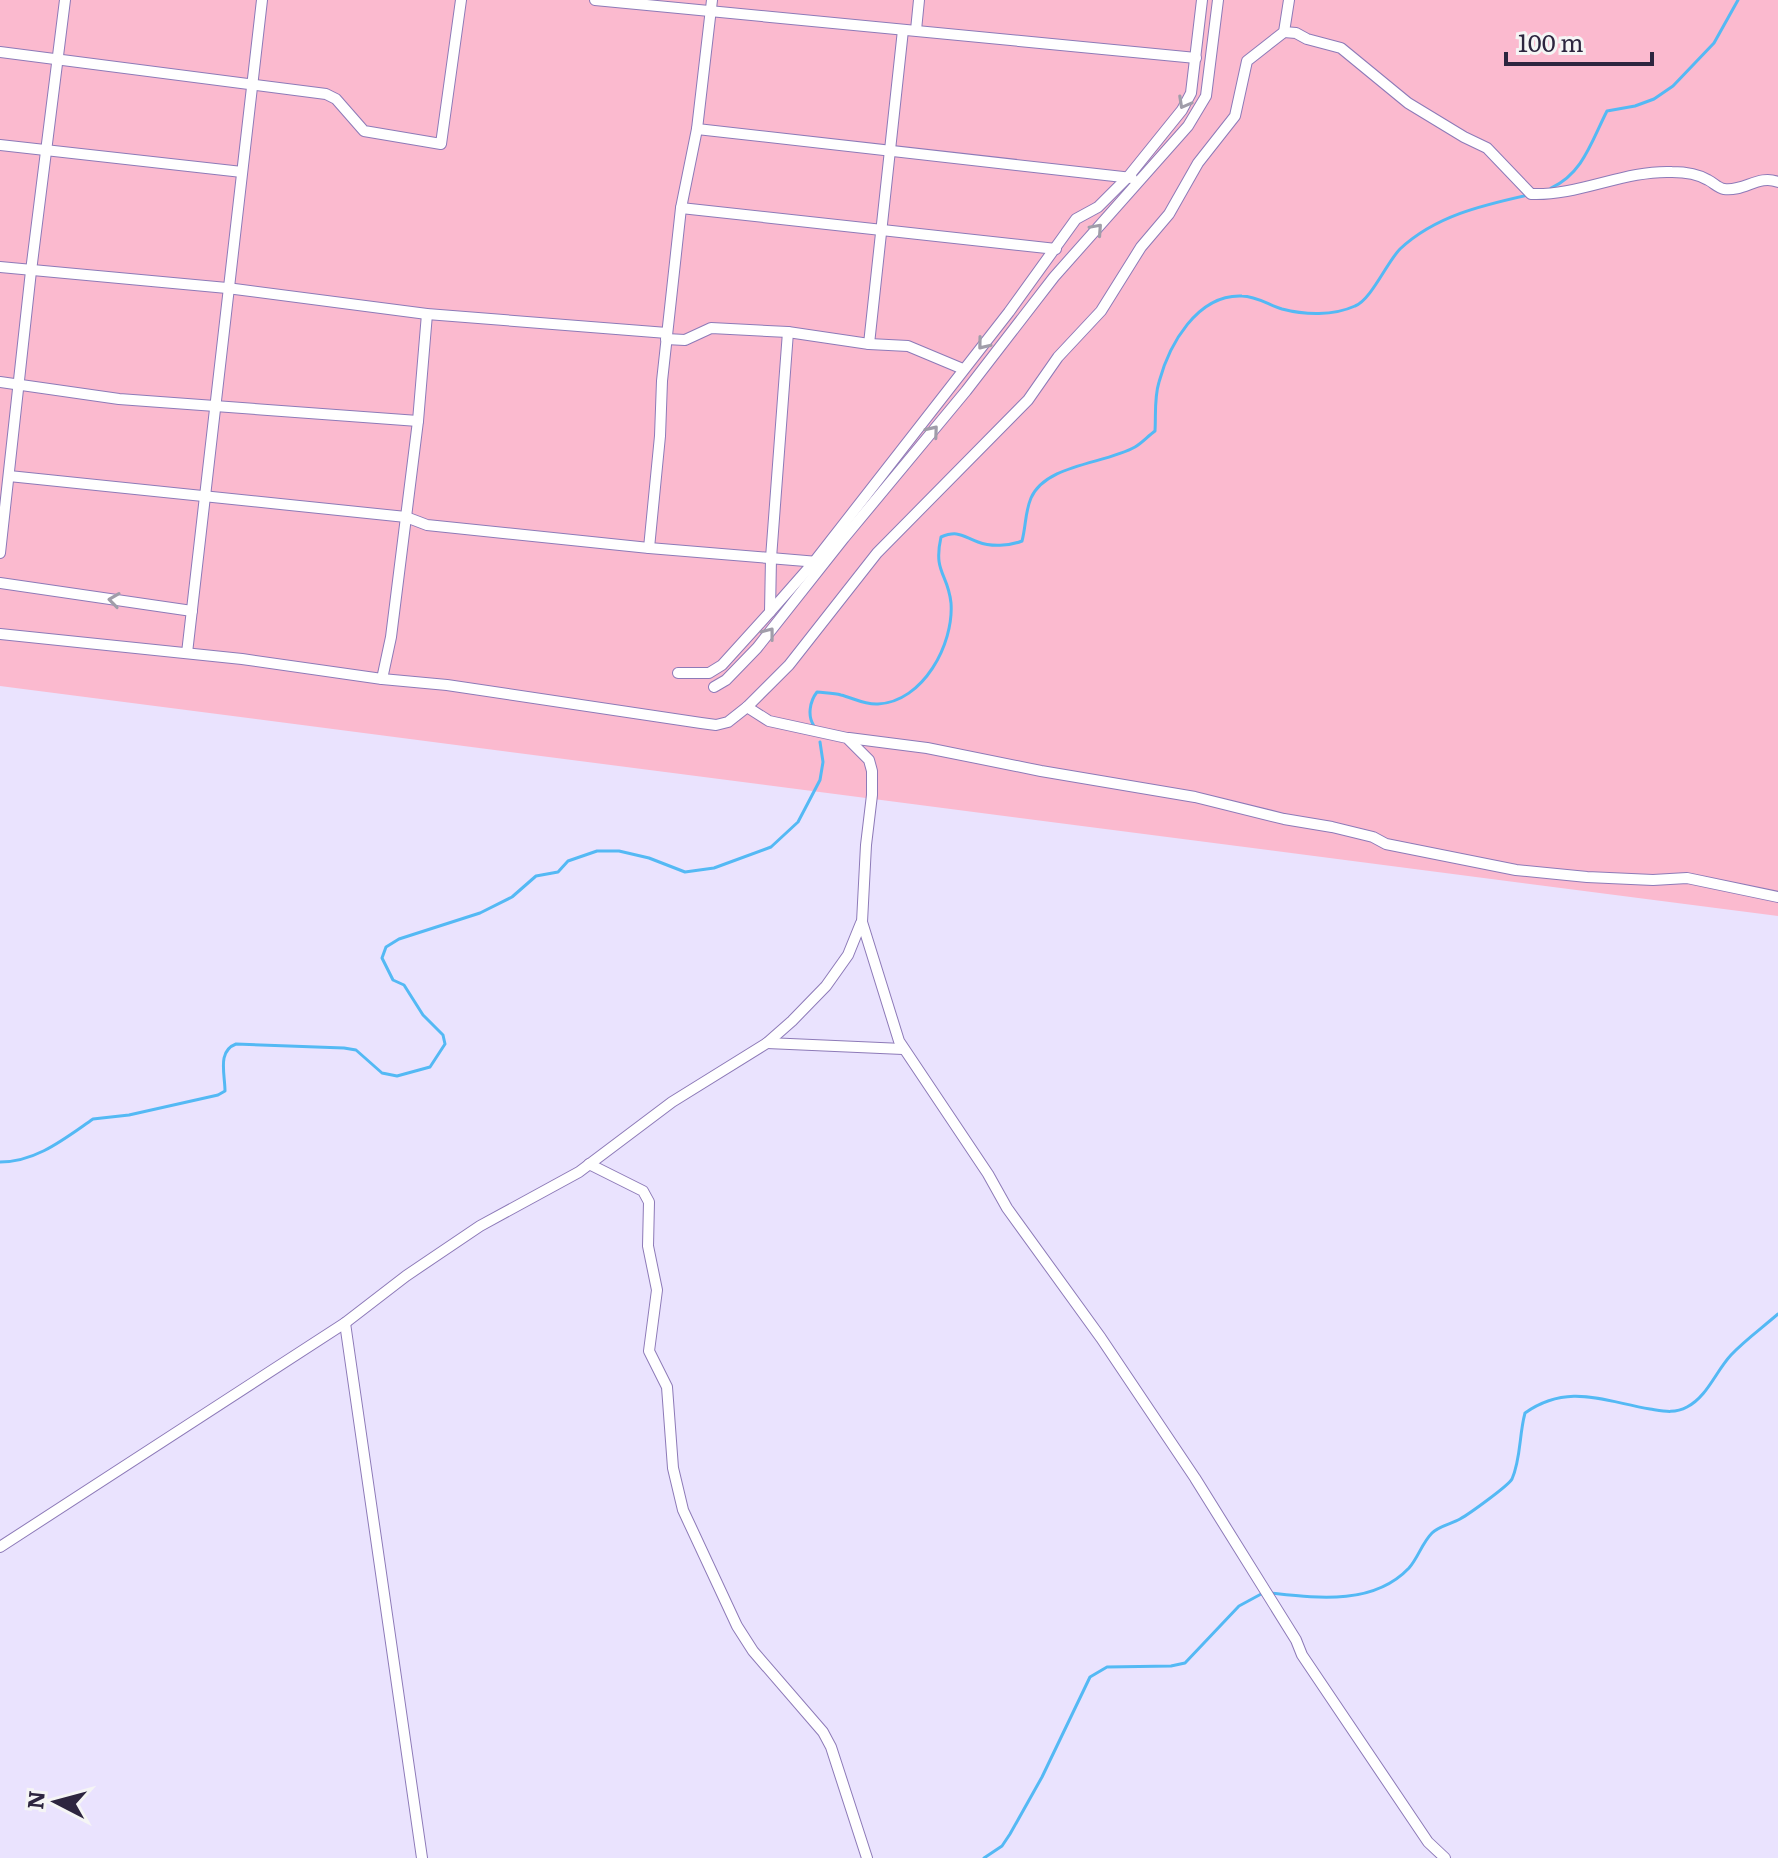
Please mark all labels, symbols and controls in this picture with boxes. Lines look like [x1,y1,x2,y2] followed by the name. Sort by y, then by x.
[1506,16,1652,66] scale bar
[1518,24,1584,59] text: 100 m
[1179,95,1194,110] one-way arrow
[1088,224,1102,239] one-way arrow
[979,334,993,349] one-way arrow
[923,426,938,440] one-way arrow
[108,592,121,609] one-way arrow
[760,627,774,642] one-way arrow
[16,1762,96,1842] north arrow
[17,1789,52,1811] text: N

